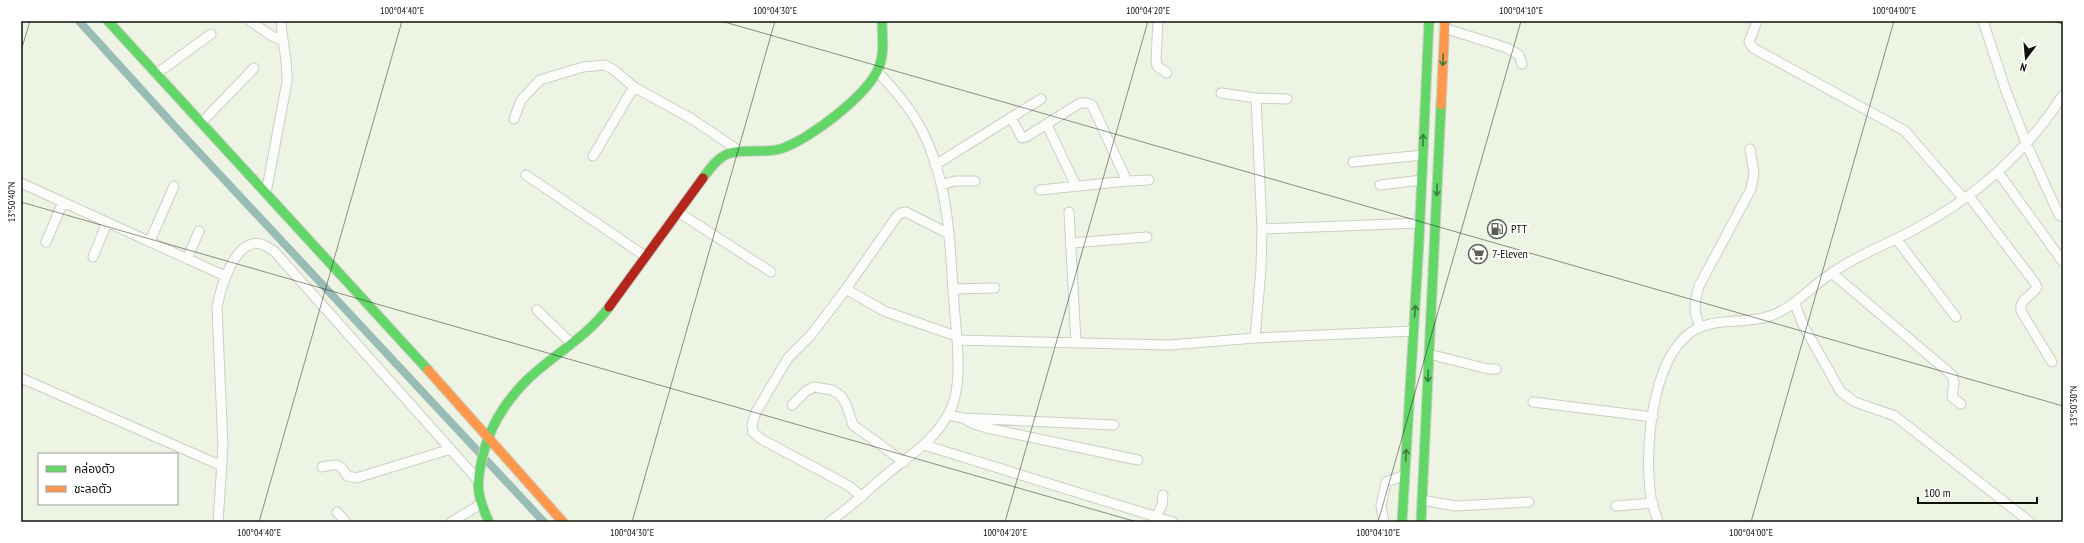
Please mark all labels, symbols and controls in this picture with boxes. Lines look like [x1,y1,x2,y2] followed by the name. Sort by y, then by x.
[380,4,424,17] text: 100°04'40"E
[753,4,797,17] text: 100°04'30"E
[1126,4,1170,17] text: 100°04'20"E
[1499,4,1543,17] text: 100°04'10"E
[1872,4,1916,17] text: 100°04'00"E
[2006,38,2046,78] north arrow
[1439,53,1447,66] one-way arrow
[2018,60,2028,75] text: N
[1420,134,1427,147] one-way arrow
[5,182,18,222] text: 13°50'40"N
[1434,183,1441,196] one-way arrow
[1486,218,1508,240] fuel station icon: PTT
[1511,221,1528,236] place label: PTT
[1467,243,1489,265] supermarket icon: 7-Eleven
[1492,246,1528,261] place label: 7-Eleven
[1411,305,1418,318] one-way arrow
[1424,369,1432,382] one-way arrow
[2067,386,2080,426] text: 13°50'30"N
[1402,449,1410,462] one-way arrow
[38,453,178,505] legend
[74,461,115,476] text: คล่องตัว
[1918,479,2037,505] scale bar
[74,481,112,496] text: ชะลอตัว
[1924,485,1951,500] text: 100 m
[237,526,281,539] text: 100°04'40"E
[610,526,654,539] text: 100°04'30"E
[983,526,1027,539] text: 100°04'20"E
[1356,526,1400,539] text: 100°04'10"E
[1729,526,1773,539] text: 100°04'00"E

